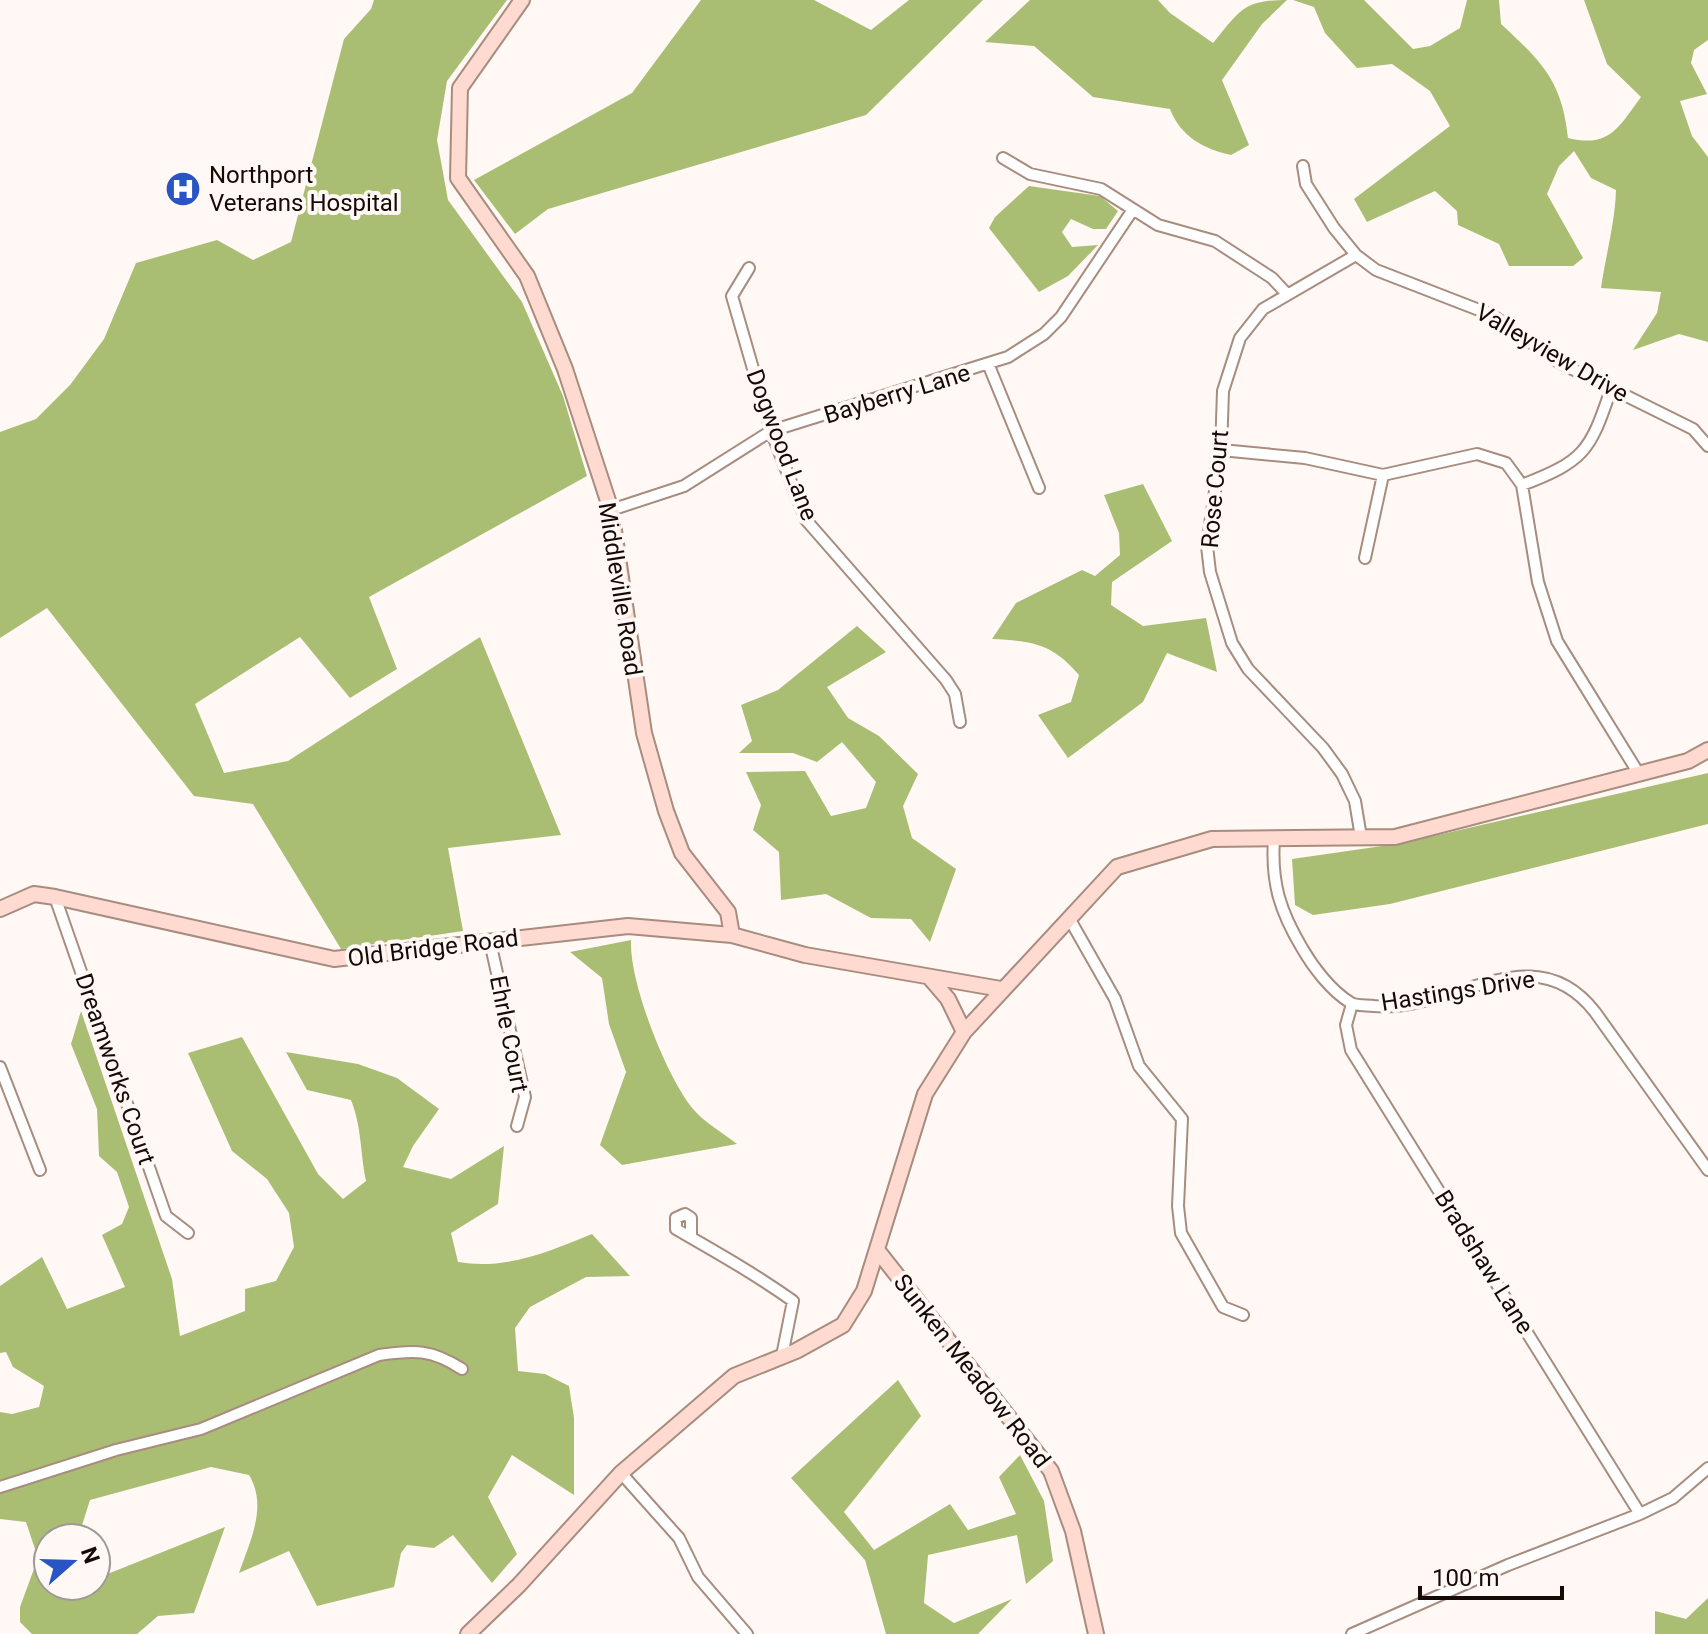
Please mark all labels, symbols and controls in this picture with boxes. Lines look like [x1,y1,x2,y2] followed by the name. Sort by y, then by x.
[209,161,399,217] place label: Northport Veterans Hospital
[164,170,202,208] hospital icon: Northport Veterans Hospital
[1471,298,1633,408] street label: Valleyview Drive
[821,359,973,429] street label: Bayberry Lane
[740,365,824,525] street label: Dogwood Lane
[1196,429,1234,549] street label: Rose Court
[592,500,648,678] street label: Middleville Road
[346,924,520,972] street label: Old Bridge Road
[1379,965,1537,1017] street label: Hastings Drive
[69,970,161,1168] street label: Dreamworks Court
[484,973,534,1095] street label: Ehrle Court
[1429,1185,1539,1339] street label: Bradshaw Lane
[888,1269,1056,1473] street label: Sunken Meadow Road
[32,1522,112,1602] north arrow
[76,1544,105,1567] text: N
[1420,1550,1562,1600] scale bar
[1432,1564,1499,1592] text: 100 m

